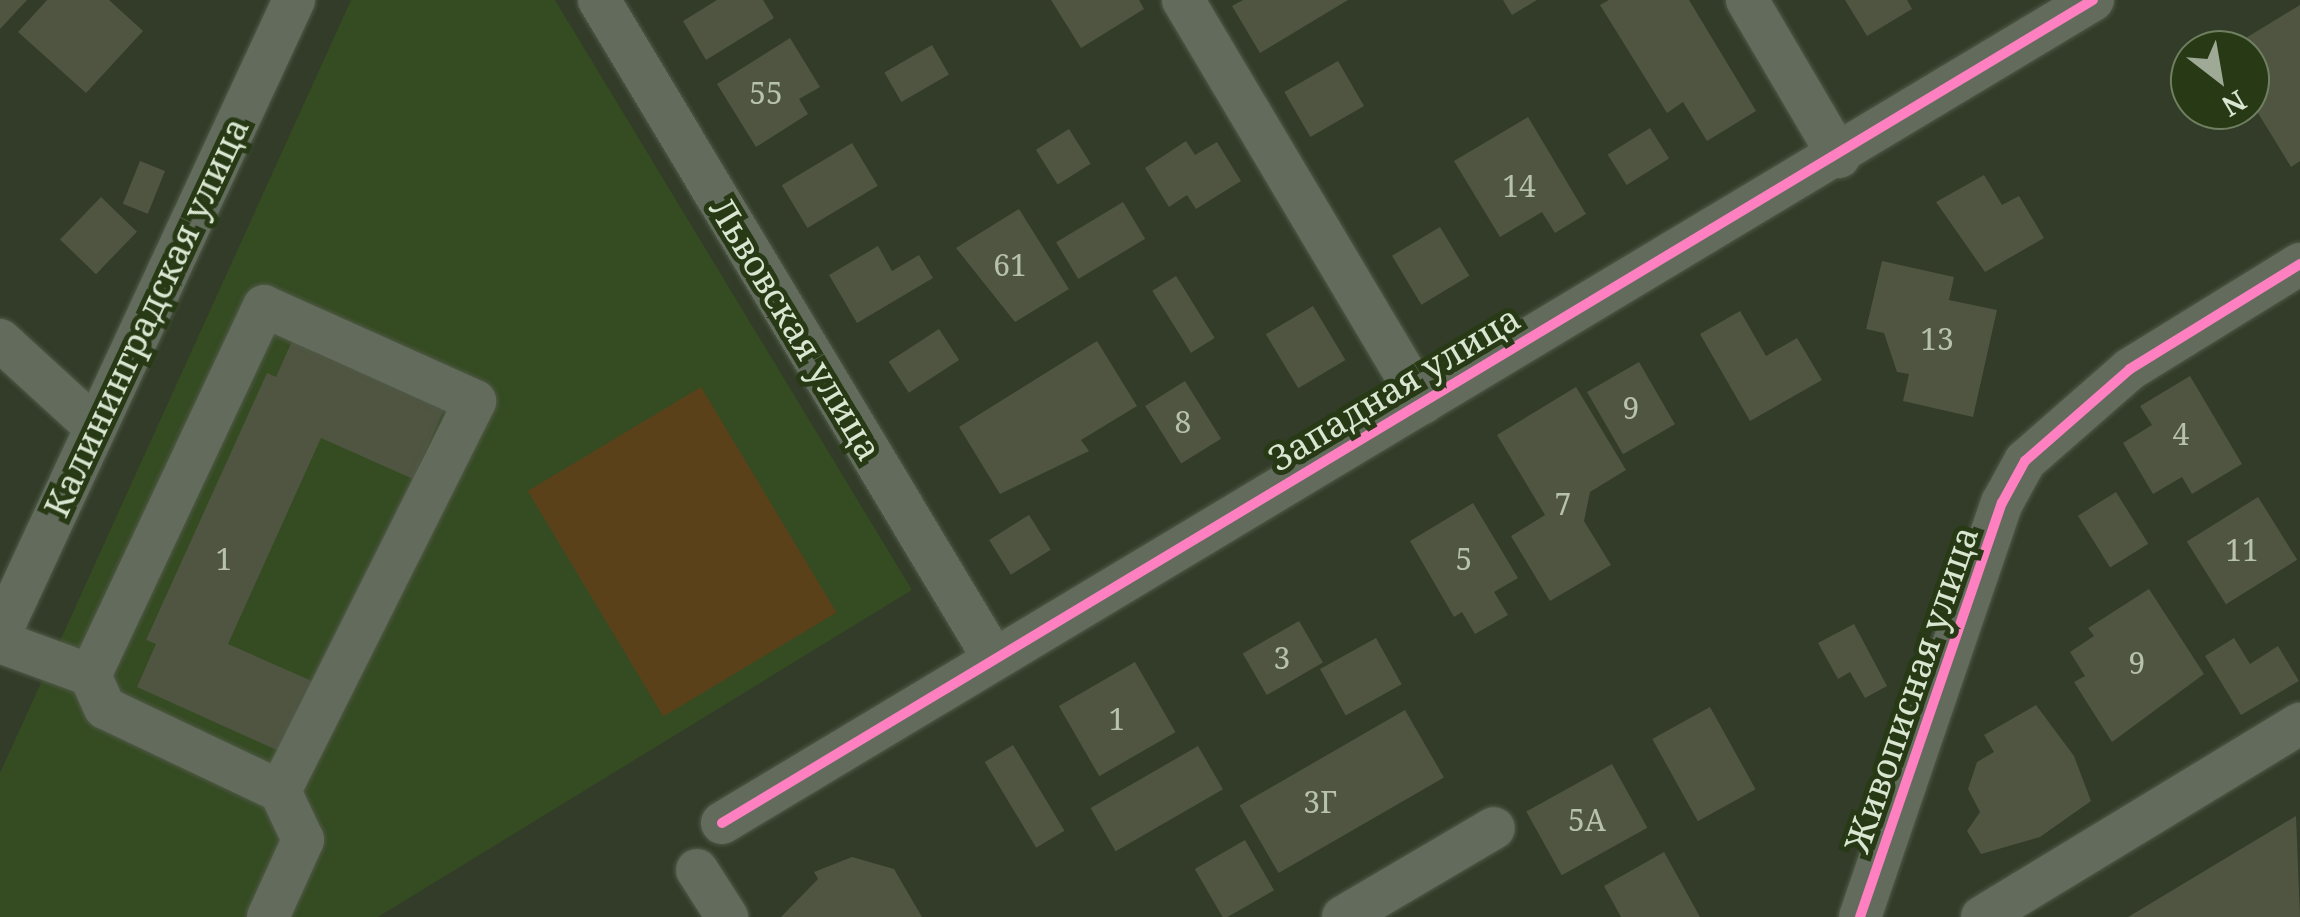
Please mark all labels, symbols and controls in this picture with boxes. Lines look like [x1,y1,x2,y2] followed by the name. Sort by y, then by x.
[2170,30,2270,130] north arrow
[749,75,783,111] house number: 55
[2215,82,2254,126] text: N
[35,111,257,523] street label: Калининградская улица
[1502,168,1536,204] house number: 14
[701,190,891,468] street label: Львовская улица
[993,247,1027,283] house number: 61
[1261,296,1527,480] street label: Западная улица
[1920,321,1954,357] house number: 13
[1623,390,1639,426] house number: 9
[1175,404,1191,440] house number: 8
[2173,416,2189,452] house number: 4
[1555,486,1571,522] house number: 7
[1835,520,1987,858] street label: Живописная улица
[2225,532,2259,568] house number: 11
[216,541,232,577] house number: 1
[1456,541,1472,577] house number: 5
[1274,640,1290,676] house number: 3
[2129,645,2145,681] house number: 9
[1109,701,1125,737] house number: 1
[1303,784,1337,820] house number: 3Г
[1568,802,1606,838] house number: 5А

